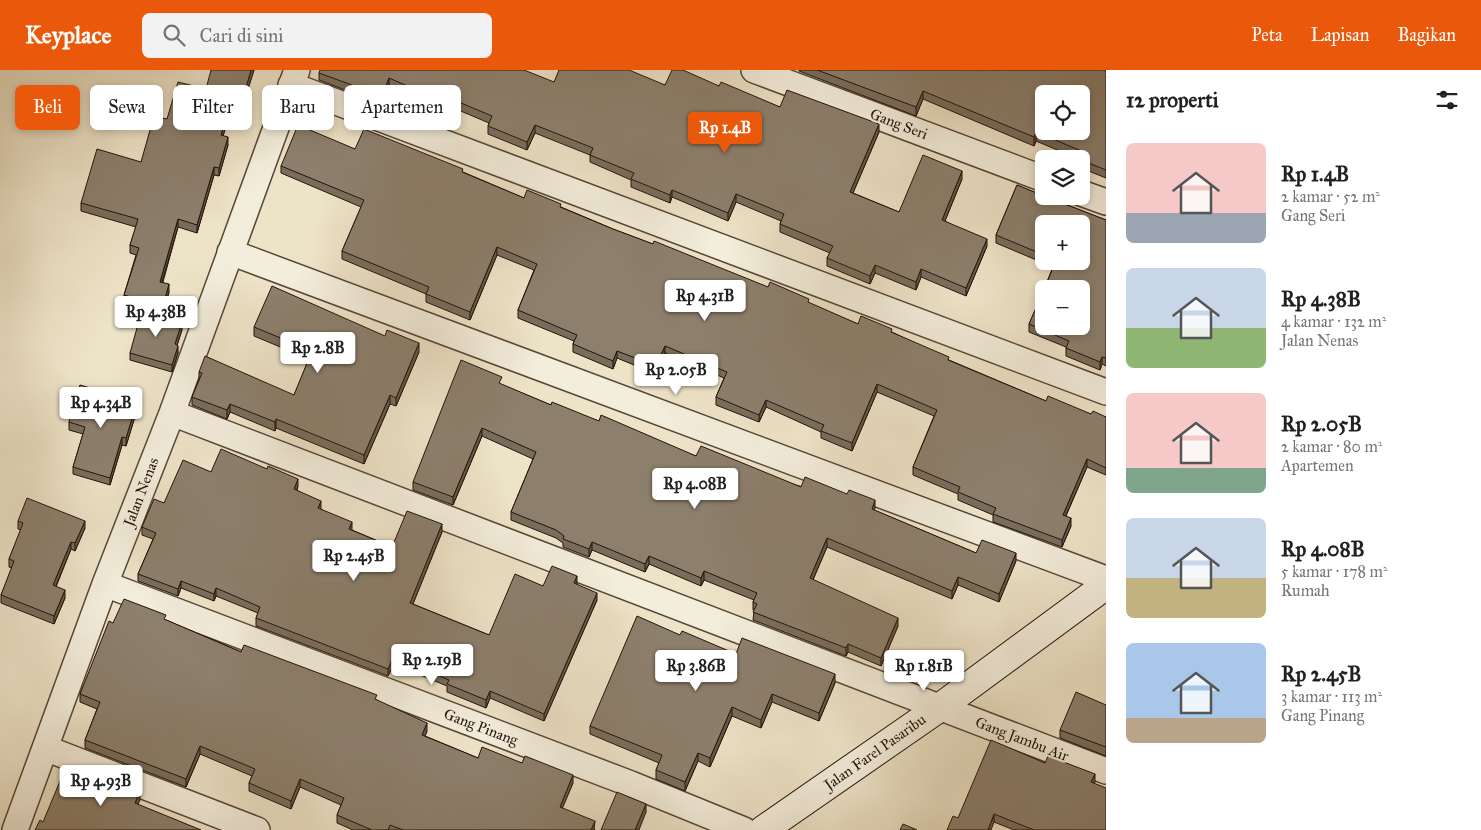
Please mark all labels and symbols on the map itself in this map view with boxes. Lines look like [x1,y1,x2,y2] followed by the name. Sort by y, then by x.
[868,105,930,143] street label: Gang Seri
[679,112,771,154] pin: Rp 1.4B
[653,280,757,322] pin: Rp 4.31B
[104,296,208,338] pin: Rp 4.38B
[272,332,364,374] pin: Rp 2.8B
[624,354,728,396] pin: Rp 2.05B
[49,386,153,429] pin: Rp 4.34B
[119,455,163,531] street label: Jalan Nenas
[643,468,747,510] pin: Rp 4.08B
[302,540,406,582] pin: Rp 2.45B
[380,644,484,686] pin: Rp 2.19B
[644,650,748,692] pin: Rp 3.86B
[872,650,976,692] pin: Rp 1.81B
[441,705,522,750] street label: Gang Pinang
[819,710,930,796] street label: Jalan Farel Pasaribu
[972,713,1072,766] street label: Gang Jambu Air
[49,764,153,807] pin: Rp 4.93B

